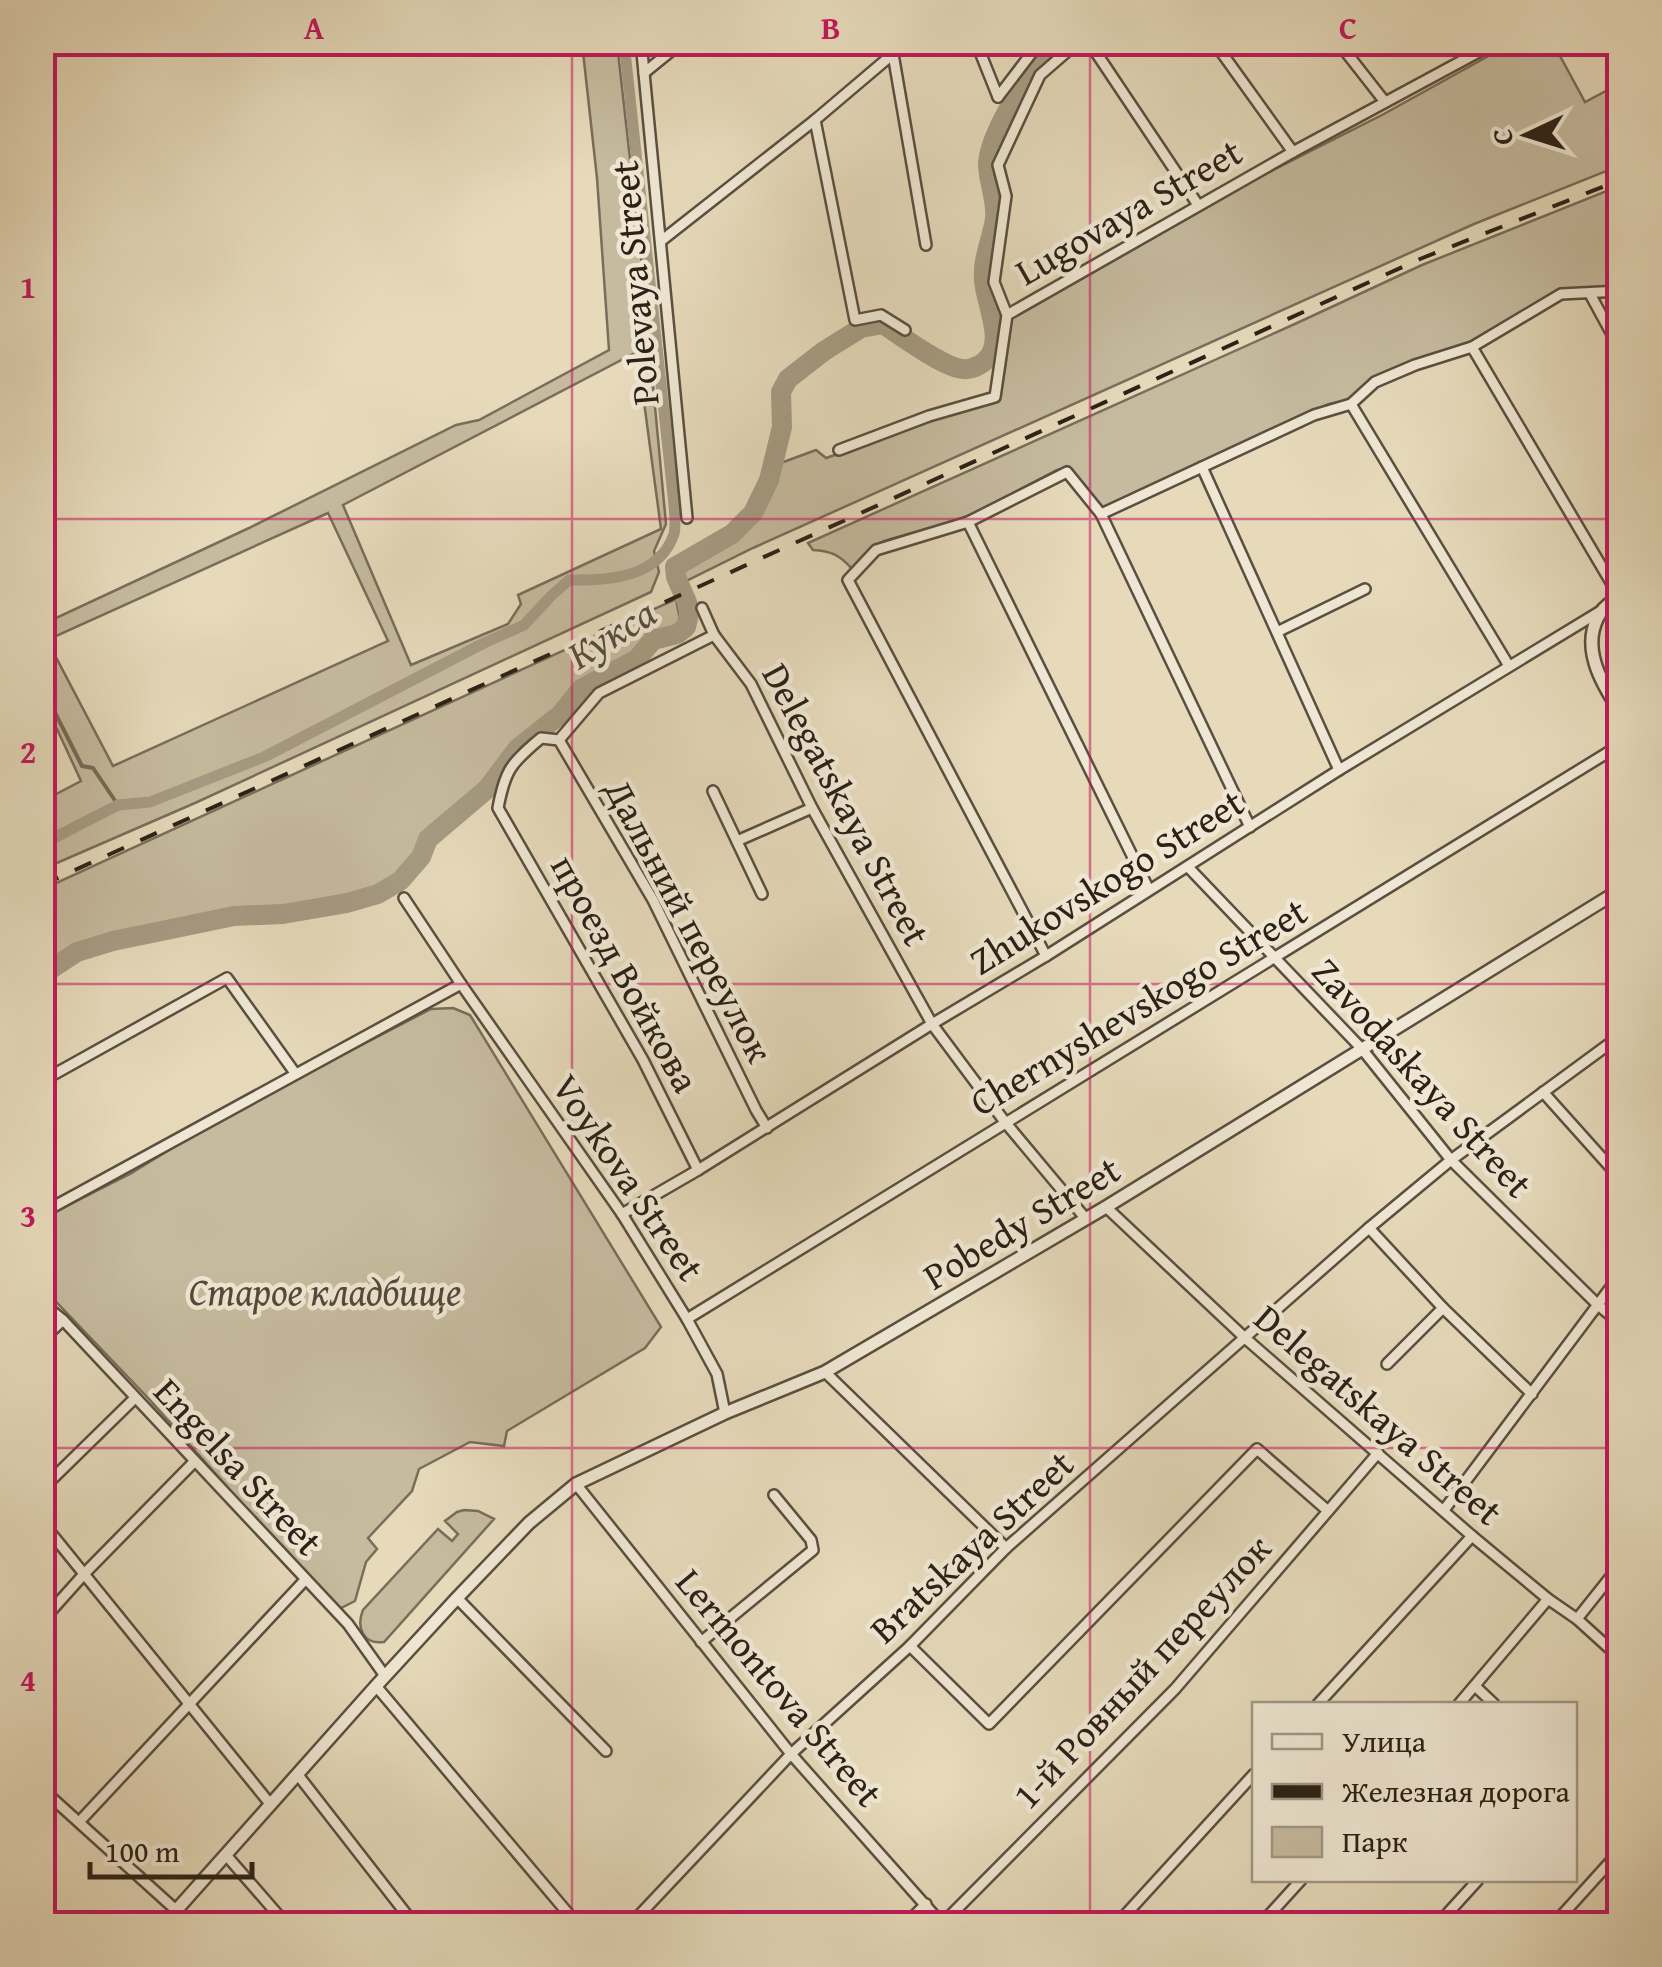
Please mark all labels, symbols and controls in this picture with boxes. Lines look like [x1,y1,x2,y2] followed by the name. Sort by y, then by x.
[304,4,325,51] text: A
[821,4,841,51] text: B
[1339,4,1357,51] text: C
[1477,85,1577,185] north arrow
[1004,123,1252,299] street label: Lugovaya Street
[1481,127,1523,146] text: С
[595,158,673,408] street label: Polevaya Street
[20,263,36,310] text: 1
[555,583,667,683] water label: Кукса
[749,653,945,955] street label: Delegatskaya Street
[20,728,36,775] text: 2
[591,767,788,1072] street label: Дальний переулок
[958,774,1254,988] street label: Zhukovskogo Street
[537,844,715,1102] street label: проезд Войкова
[959,883,1317,1129] street label: Chernyshevskogo Street
[1300,944,1546,1210] street label: Zavodaskaya Street
[539,1062,719,1292] street label: Voykova Street
[912,1141,1130,1303] street label: Pobedy Street
[20,1192,36,1239] text: 3
[189,1263,461,1319] park label: Старое кладбище
[1243,1290,1515,1538] street label: Delegatskaya Street
[142,1364,336,1568] street label: Engelsa Street
[856,1436,1086,1656] street label: Bratskaya Street
[999,1521,1283,1821] street label: 1-й Ровный переулок
[663,1555,897,1819] street label: Lermontova Street
[20,1656,36,1703] text: 4
[1252,1702,1577,1882] legend
[1342,1719,1427,1763] text: Улица
[1341,1769,1571,1813] text: Железная дорога
[90,1817,252,1879] scale bar
[1342,1819,1408,1863] text: Парк
[105,1829,180,1873] text: 100 m

